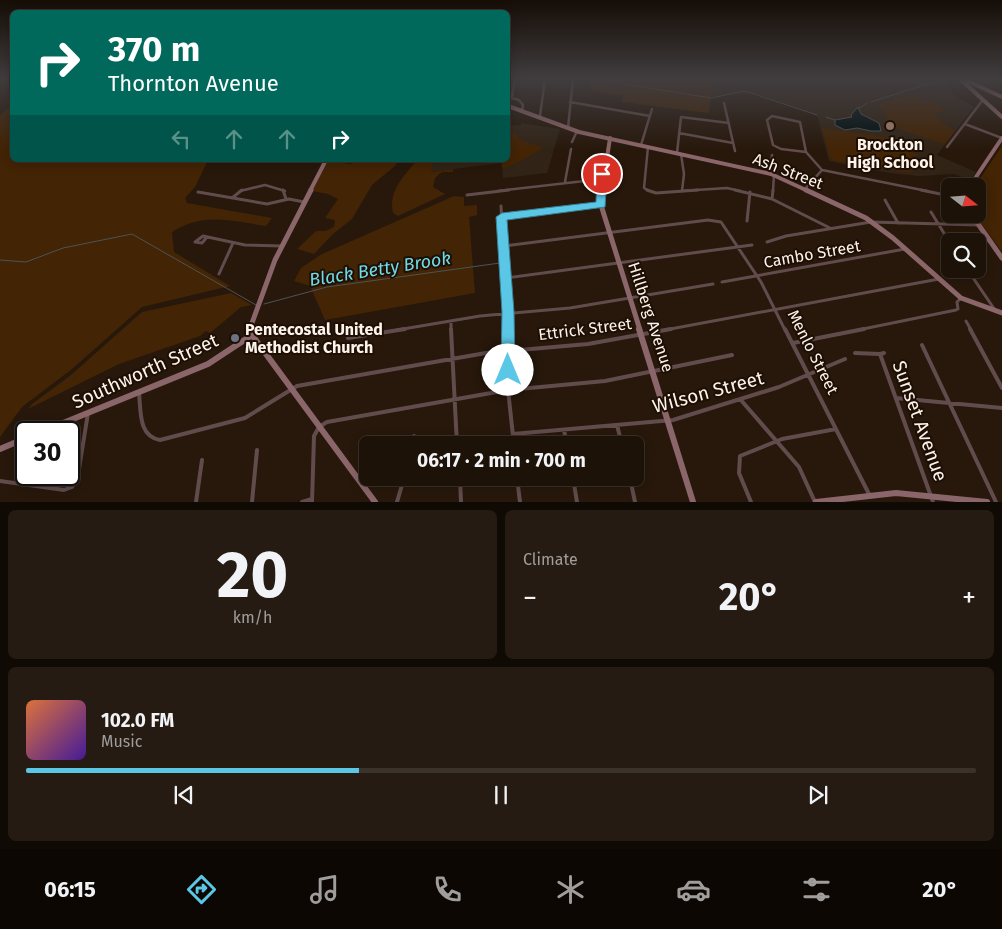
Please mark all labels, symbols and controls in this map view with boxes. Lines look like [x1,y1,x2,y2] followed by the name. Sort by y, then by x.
[108,28,200,70] text: 370 m
[25,30,90,95] icon: right
[108,70,279,97] text: Thornton Avenue
[884,120,896,132] marker: Brockton High School
[167,125,195,153] icon: left
[220,125,248,153] icon: ahead
[273,125,301,153] icon: ahead
[326,125,354,153] icon: right
[847,135,933,172] place label: Brockton High School
[750,149,826,193] street label: Ash Street
[581,153,623,195] pin
[588,160,616,188] icon: arrive
[941,178,986,222] north arrow
[941,178,986,278] map controls
[941,233,986,278] button: search
[762,236,862,272] street label: Cambo Street
[308,247,453,291] water label: Black Betty Brook
[624,260,678,374] street label: Hillberg Avenue
[784,307,842,398] street label: Menlo Street
[537,314,633,344] street label: Ettrick Street
[245,320,383,357] place label: Pentecostal United Methodist Church
[69,328,222,413] street label: Southworth Street
[229,332,241,344] marker: Pentecostal United Methodist Church
[481,343,533,395] position arrow
[888,358,952,484] street label: Sunset Avenue
[650,366,766,418] street label: Wilson Street
[15,421,80,486] speed limit sign: 30
[417,449,586,472] text: 06:17 · 2 min · 700 m
[217,536,288,614] text: 20
[523,550,578,569] text: Climate
[719,574,780,620] text: 20°
[523,581,537,614] text: −
[962,581,976,614] text: +
[233,608,272,627] text: km/h
[101,709,174,732] text: 102.0 FM
[101,732,142,751] text: Music
[170,781,198,809] icon: previous
[487,781,515,809] icon: pause
[804,781,832,809] icon: next
[184,872,219,907] icon: directions
[307,872,342,907] icon: music
[430,872,465,907] icon: phone
[553,872,588,907] icon: climate
[676,872,711,907] icon: car
[799,872,834,907] icon: filters
[44,876,96,903] text: 06:15
[922,876,958,903] text: 20°

